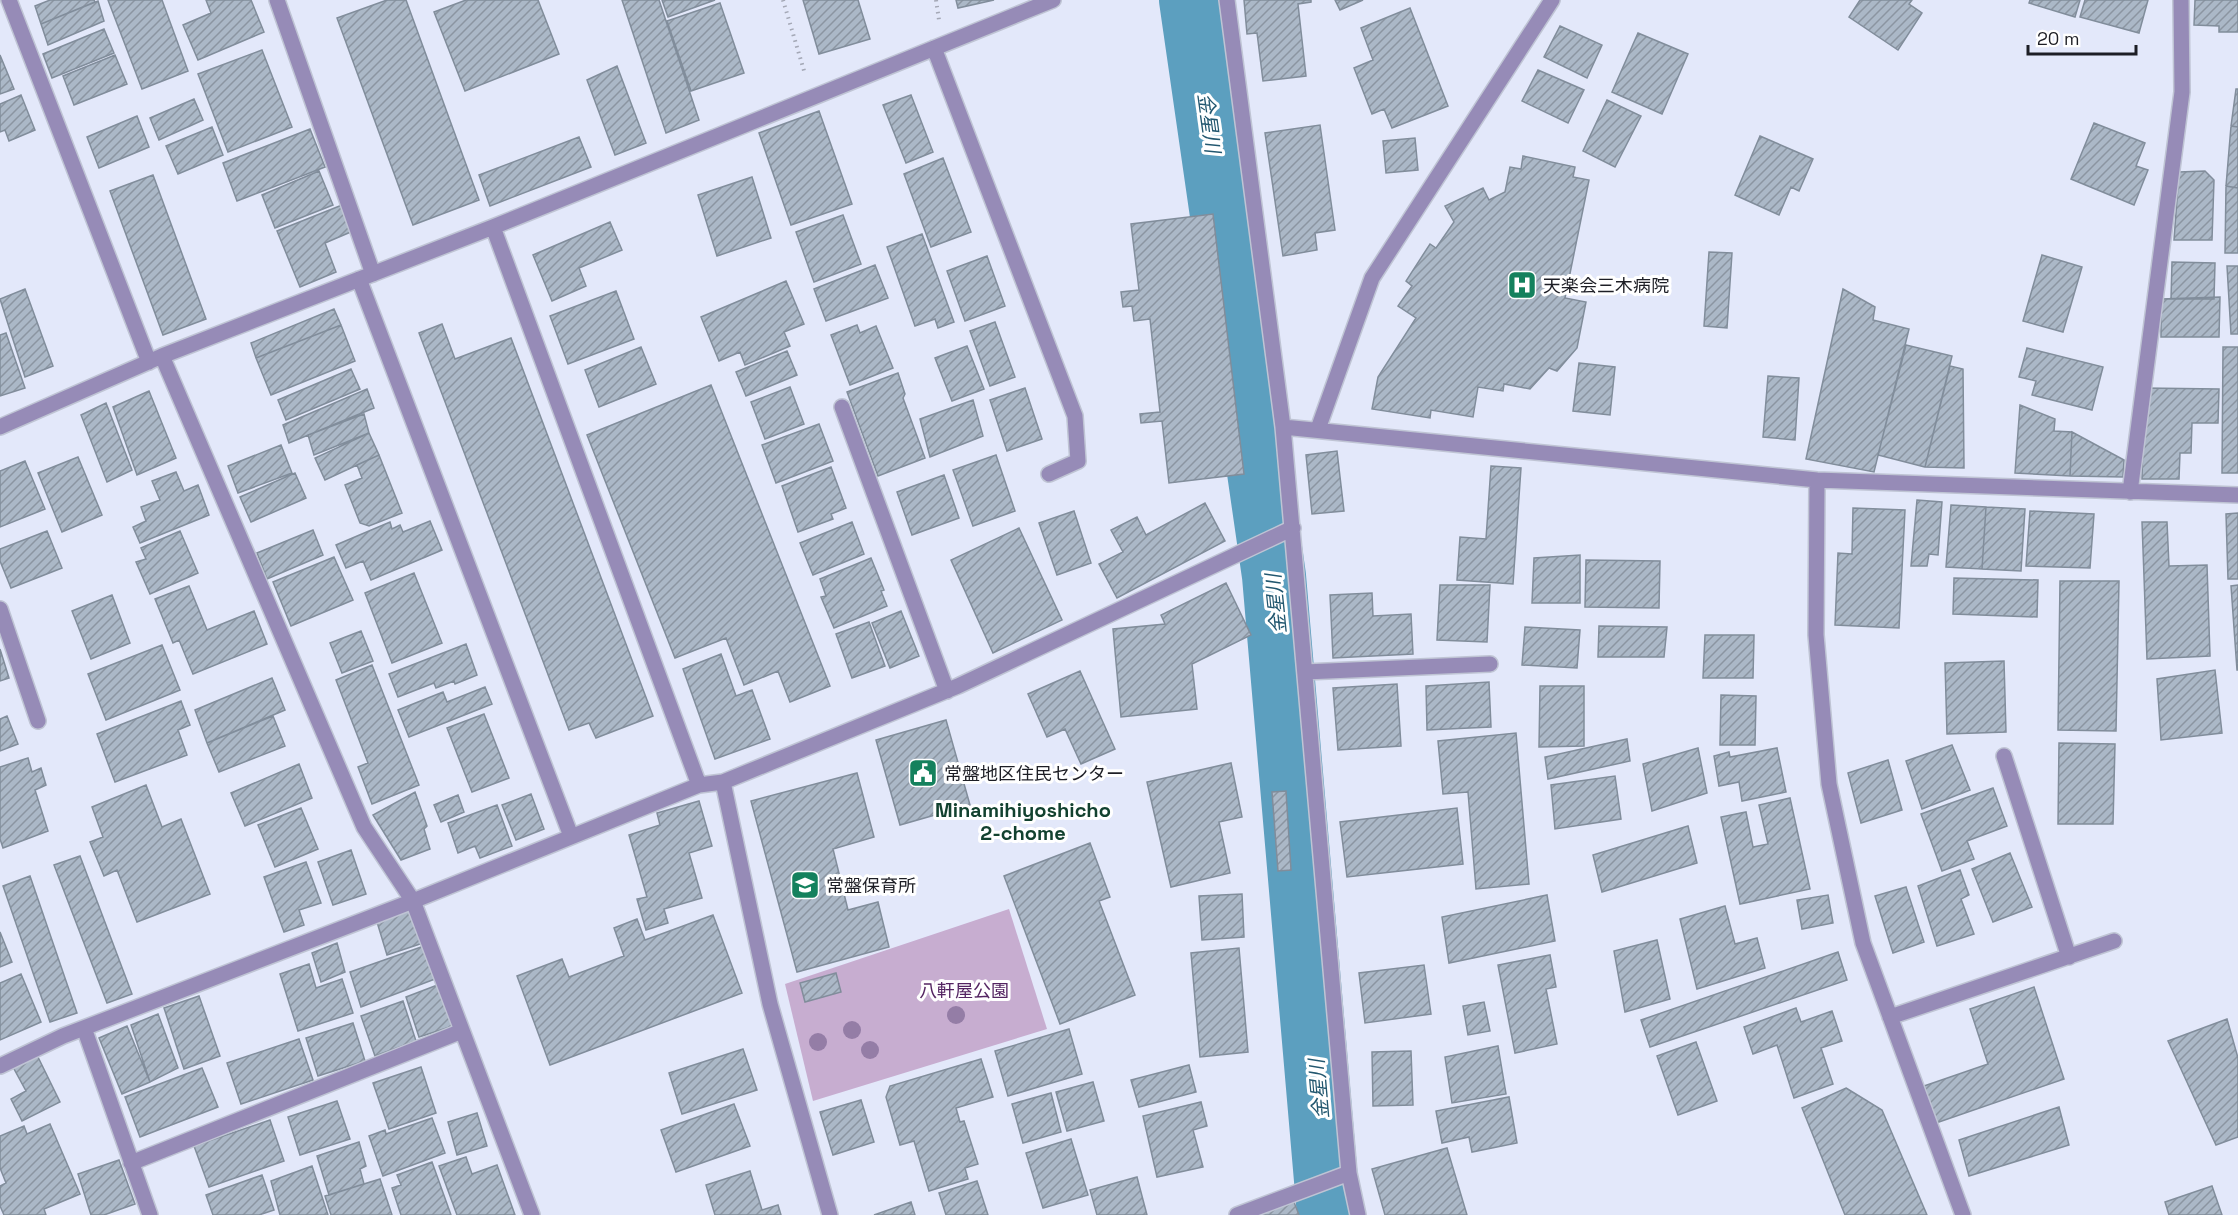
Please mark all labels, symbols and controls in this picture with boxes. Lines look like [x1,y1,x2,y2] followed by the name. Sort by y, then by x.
[2028,18,2136,56] scale bar
[2037,27,2080,50] text: 20 m
[1192,91,1226,156] water label: 金星川
[1506,269,1538,301] hospital icon: 天楽会三木病院
[1543,274,1669,297] place label: 天楽会三木病院
[1260,571,1292,635] water label: 金星川
[907,757,939,789] public building icon: 常盤地区住民センター
[944,762,1124,785] place label: 常盤地区住民センター
[935,797,1111,846] district label: Minamihiyoshicho 2-chome
[789,869,821,901] school or university icon: 常盤保育所
[826,874,916,897] place label: 常盤保育所
[919,979,1009,1002] park label: 八軒屋公園
[1303,1056,1335,1120] water label: 金星川

